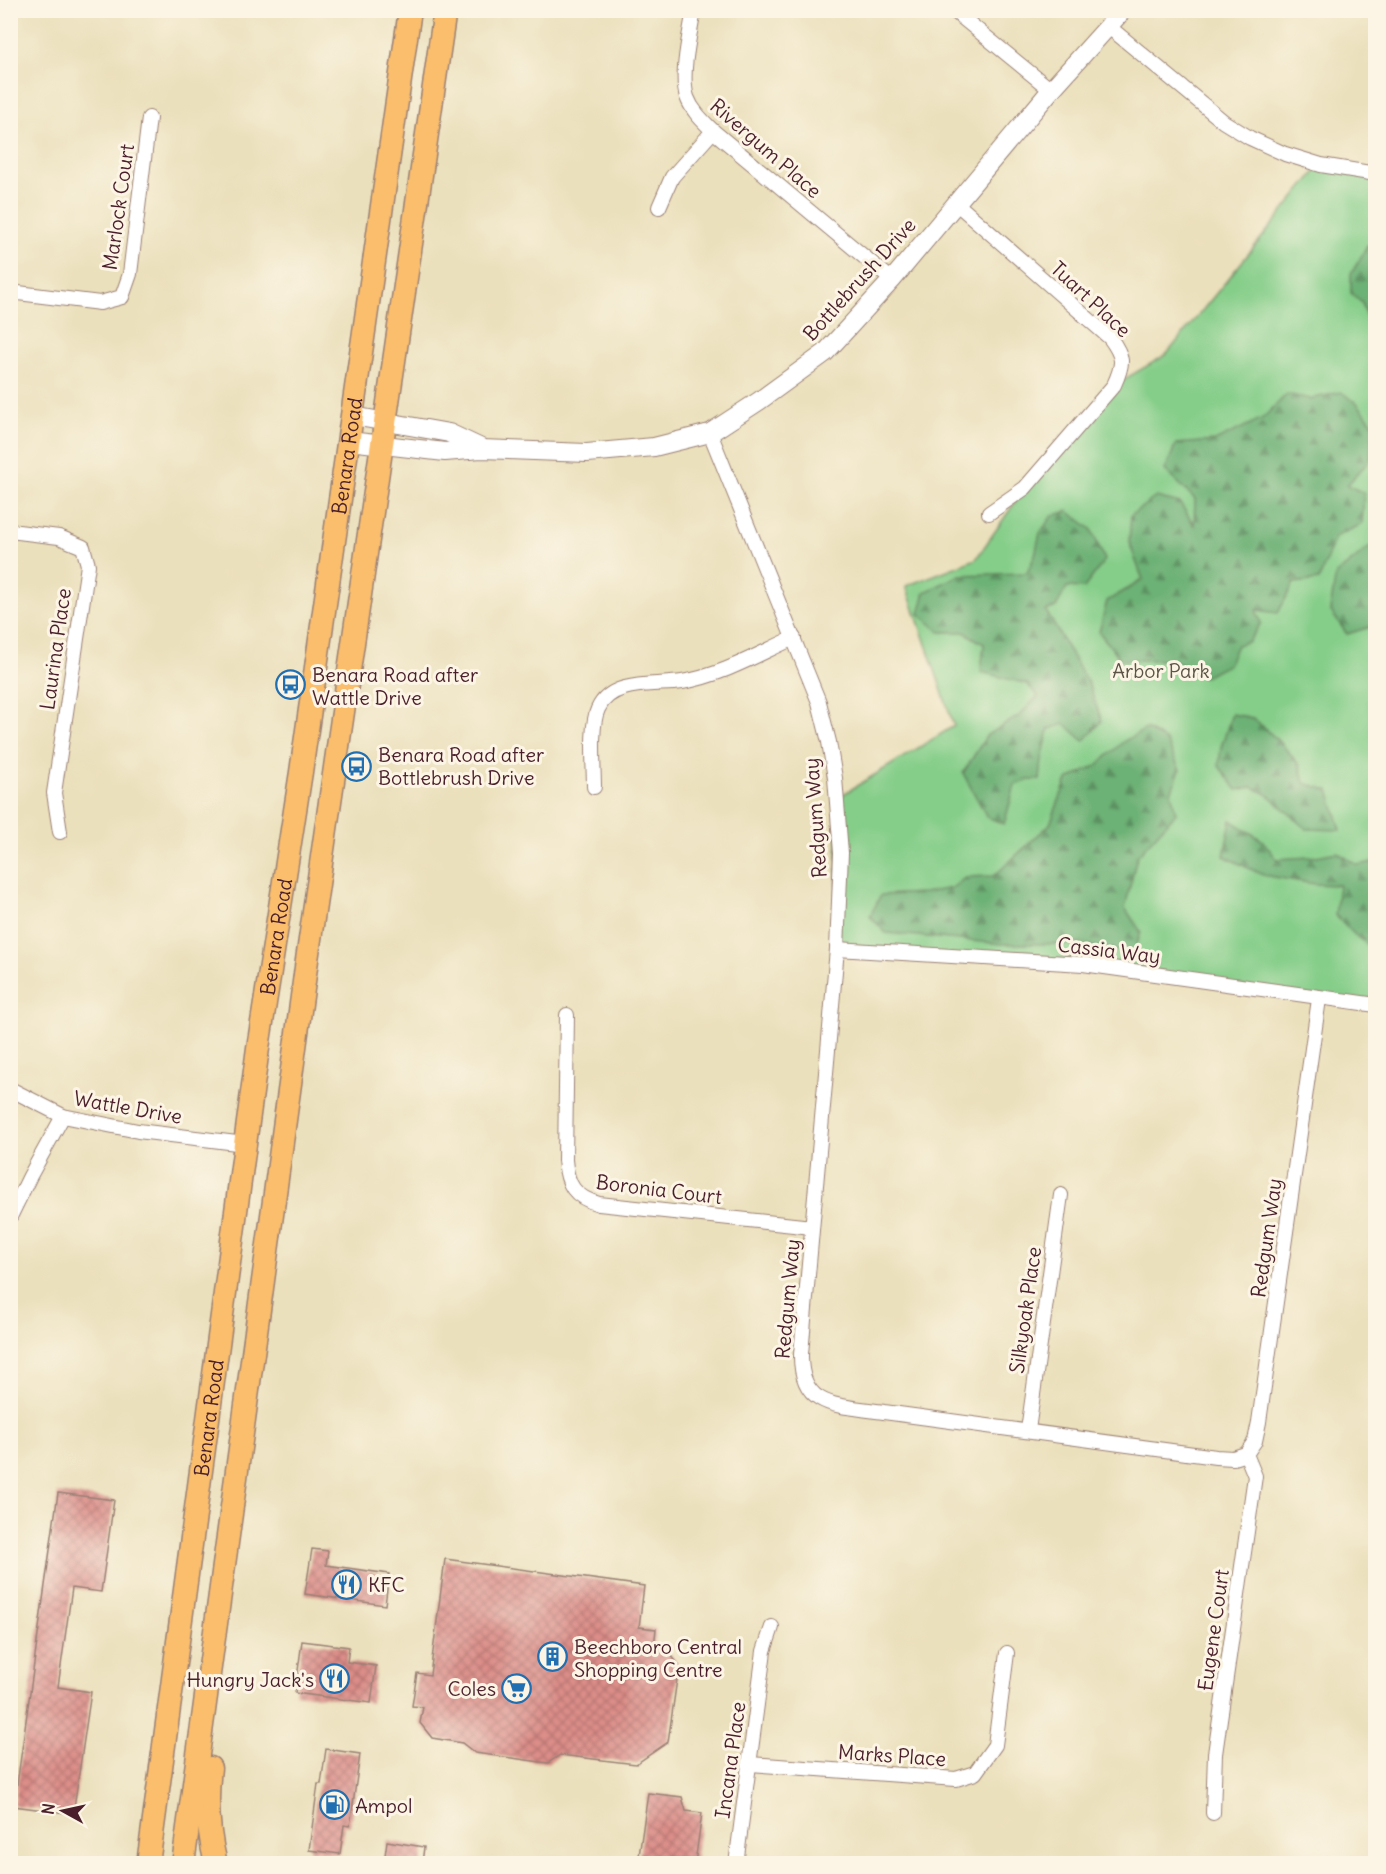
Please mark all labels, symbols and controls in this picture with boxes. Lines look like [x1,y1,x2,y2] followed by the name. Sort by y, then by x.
[705,93,827,203] street label: Rivergum Place
[97,142,139,272] street label: Marlock Court
[797,212,921,346] street label: Bottlebrush Drive
[1046,256,1136,342] street label: Tuart Place
[325,396,367,516] street label: Benara Road
[34,587,76,711] street label: Laurina Place
[1112,658,1210,683] park label: Arbor Park
[312,662,478,710] place label: Benara Road after Wattle Drive
[275,669,307,701] bus stop icon: Benara Road after Wattle Drive
[378,742,544,790] place label: Benara Road after Bottlebrush Drive
[341,750,373,782] bus stop icon: Benara Road after Bottlebrush Drive
[798,757,832,879] street label: Redgum Way
[254,876,297,997] street label: Benara Road
[1056,931,1162,969] street label: Cassia Way
[72,1085,184,1129] street label: Wattle Drive
[595,1169,724,1209] street label: Boronia Court
[1245,1177,1287,1299] street label: Redgum Way
[769,1238,805,1360] street label: Redgum Way
[1004,1245,1046,1375] street label: Silkyoak Place
[188,1358,228,1478] street label: Benara Road
[1192,1567,1234,1693] street label: Eugene Court
[331,1568,363,1600] restaurant icon: KFC
[368,1572,405,1597] place label: KFC
[574,1634,742,1682] place label: Beechboro Central Shopping Centre
[537,1641,569,1673] building icon: Beechboro Central Shopping Centre
[319,1663,351,1695] restaurant icon: Hungry Jack's
[187,1667,314,1692] place label: Hungry Jack's
[501,1672,533,1704] supermarket icon: Coles
[447,1676,496,1701] place label: Coles
[709,1700,751,1820] street label: Incana Place
[837,1739,947,1771] street label: Marks Place
[33,1781,93,1841] north arrow
[318,1789,350,1821] fuel station icon: Ampol
[355,1793,413,1818] place label: Ampol
[37,1802,59,1816] text: N

